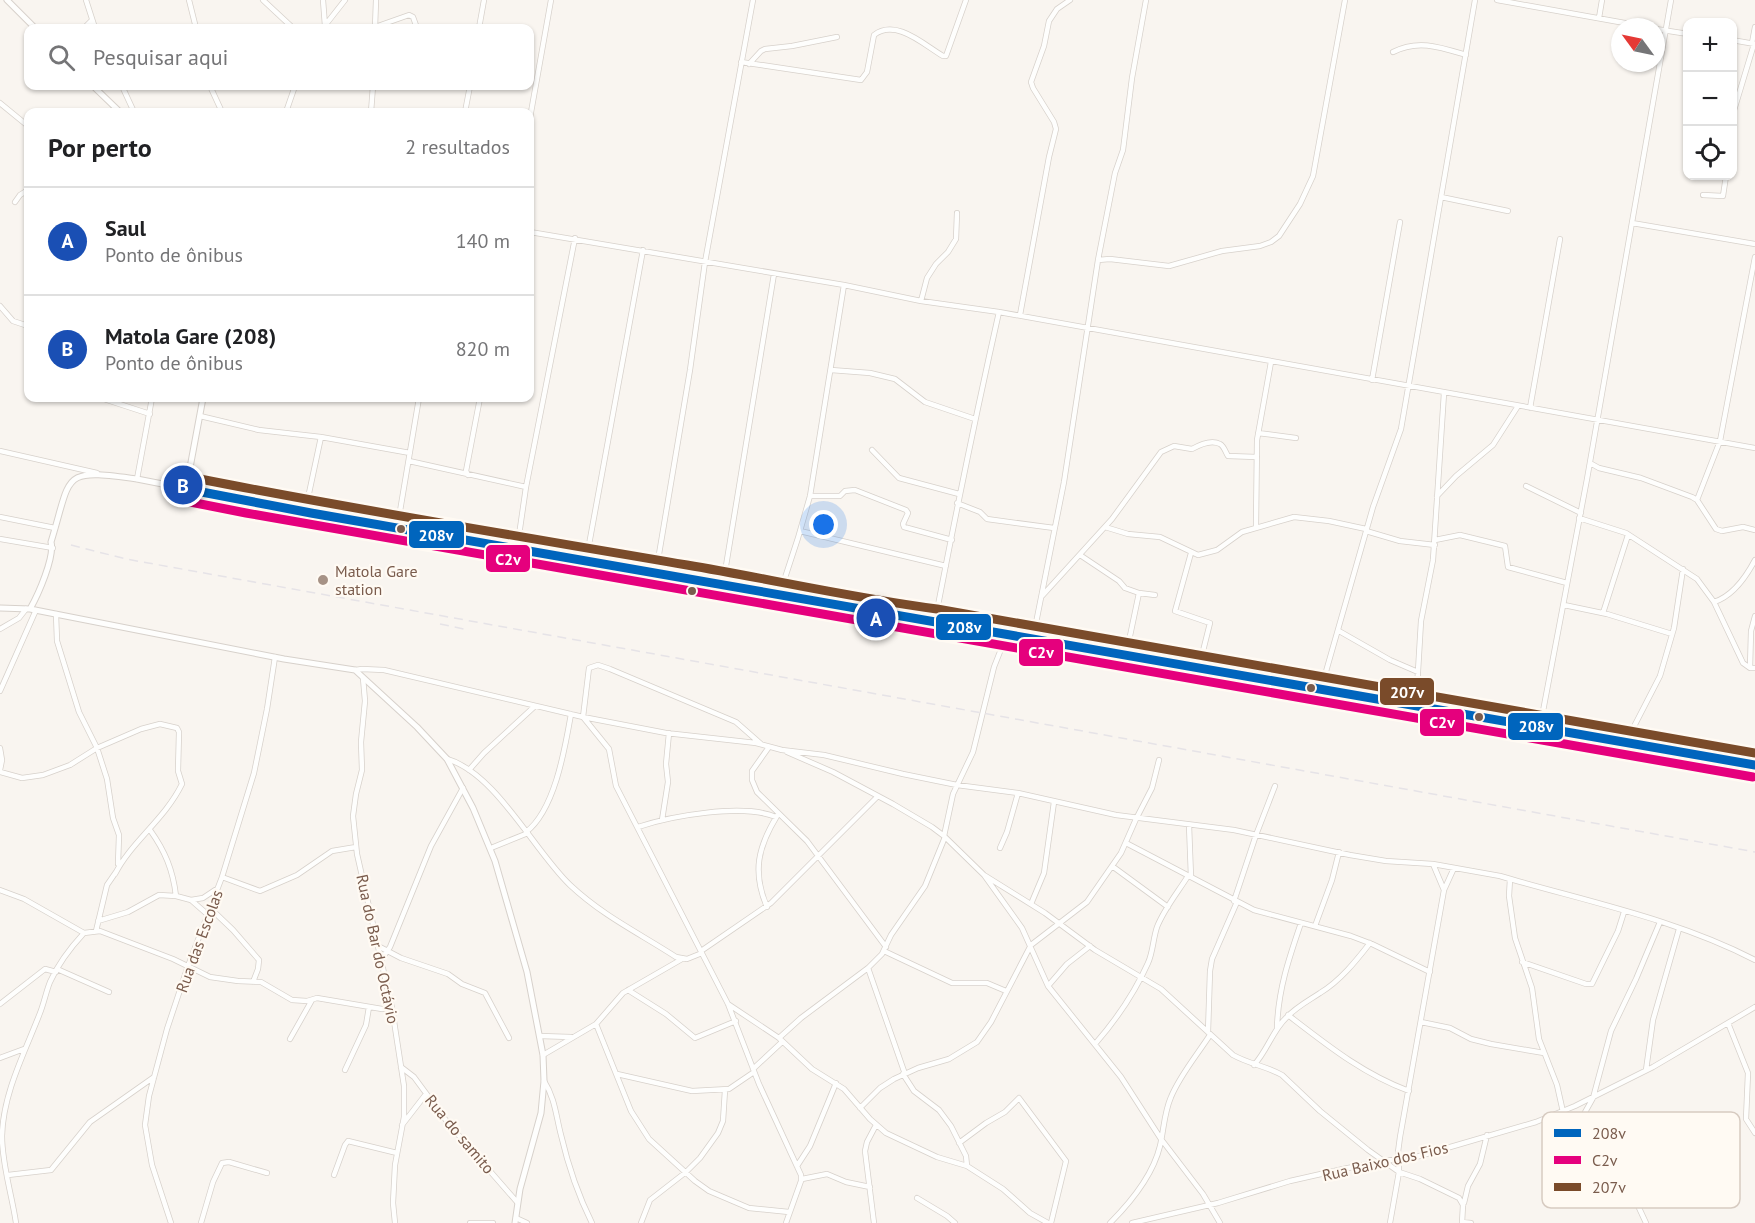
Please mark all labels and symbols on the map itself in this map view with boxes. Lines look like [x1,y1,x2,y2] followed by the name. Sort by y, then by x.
[1611,18,1665,72] north arrow
[164,462,202,508] pin: B
[809,510,838,539] your location
[408,520,465,549] line badge: 208v
[395,523,407,535] unlabelled marker
[419,525,454,545] text: 208v
[485,544,531,573] line badge: C2v
[495,549,521,569] text: C2v
[335,561,418,599] place label: Matola Gare station
[316,573,330,587] marker: Matola Gare station
[686,585,698,597] unlabelled marker
[856,596,896,640] pin: A
[935,613,992,641] line badge: 208v
[947,617,982,637] text: 208v
[1018,638,1064,667] line badge: C2v
[1028,642,1054,662] text: C2v
[1379,677,1435,706] line badge: 207v
[1305,682,1317,694] unlabelled marker
[1390,682,1424,702] text: 207v
[1419,708,1465,737] line badge: C2v
[1473,711,1485,723] unlabelled marker
[1429,712,1455,732] text: C2v
[1507,712,1564,741] line badge: 208v
[1519,716,1554,736] text: 208v
[352,872,404,1026] street label: Rua do Bar do Octávio
[171,887,227,995] street label: Rua das Escolas
[421,1090,499,1178] street label: Rua do samito
[1542,1112,1740,1208] legend
[1592,1123,1626,1143] text: 208v
[1320,1137,1450,1185] street label: Rua Baixo dos Fios
[1592,1150,1618,1170] text: C2v
[1592,1177,1626,1197] text: 207v

